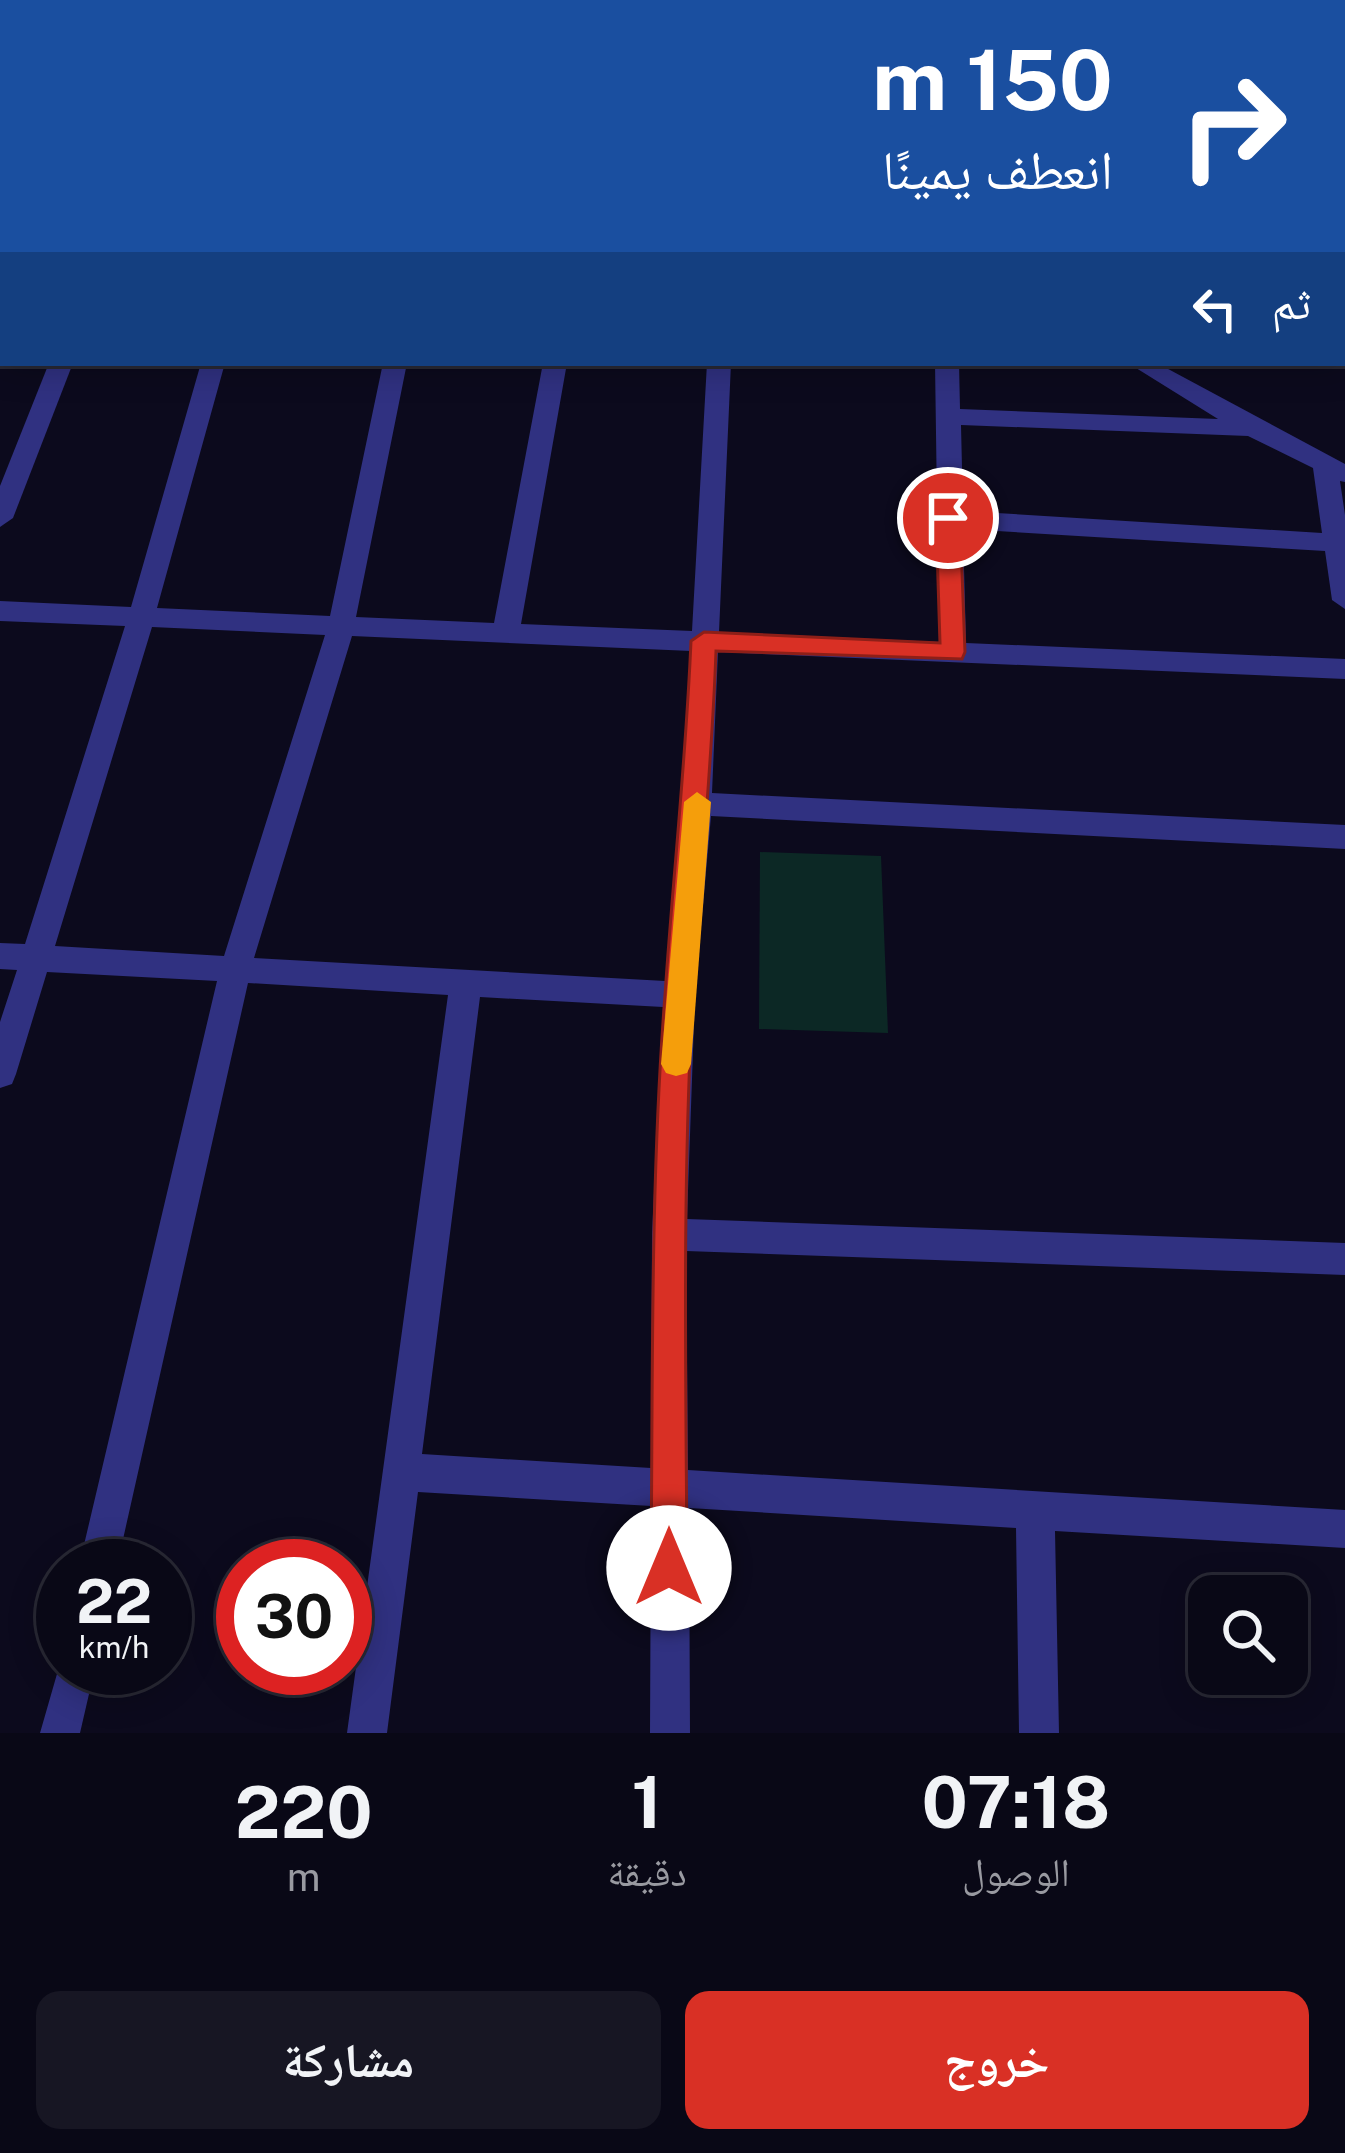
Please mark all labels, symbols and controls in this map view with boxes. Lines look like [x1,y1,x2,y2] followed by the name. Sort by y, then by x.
[872,30,1113,129] text: 150 m
[1155,48,1311,204] icon: right
[882,138,1113,201] text: انعطف يمينًا
[1182,276,1248,342] icon: left
[1272,276,1311,329] text: ثم
[897,467,999,569] pin
[915,485,981,551] icon: arrive
[606,1505,732,1631] position arrow
[216,1539,372,1695] speed limit sign: 30
[76,1566,152,1637] text: 22
[1188,1575,1308,1695] map controls
[1188,1575,1308,1695] button: search
[79,1629,149,1665] text: km/h
[632,1760,662,1844] text: 1
[921,1760,1110,1844] text: 07:18
[235,1770,373,1854] text: 220
[607,1849,687,1895] text: دقيقة
[962,1849,1070,1895] text: الوصول
[287,1854,321,1900] text: m
[36,1991,661,2129] button: مشاركة
[685,1991,1309,2129] button: خروج

